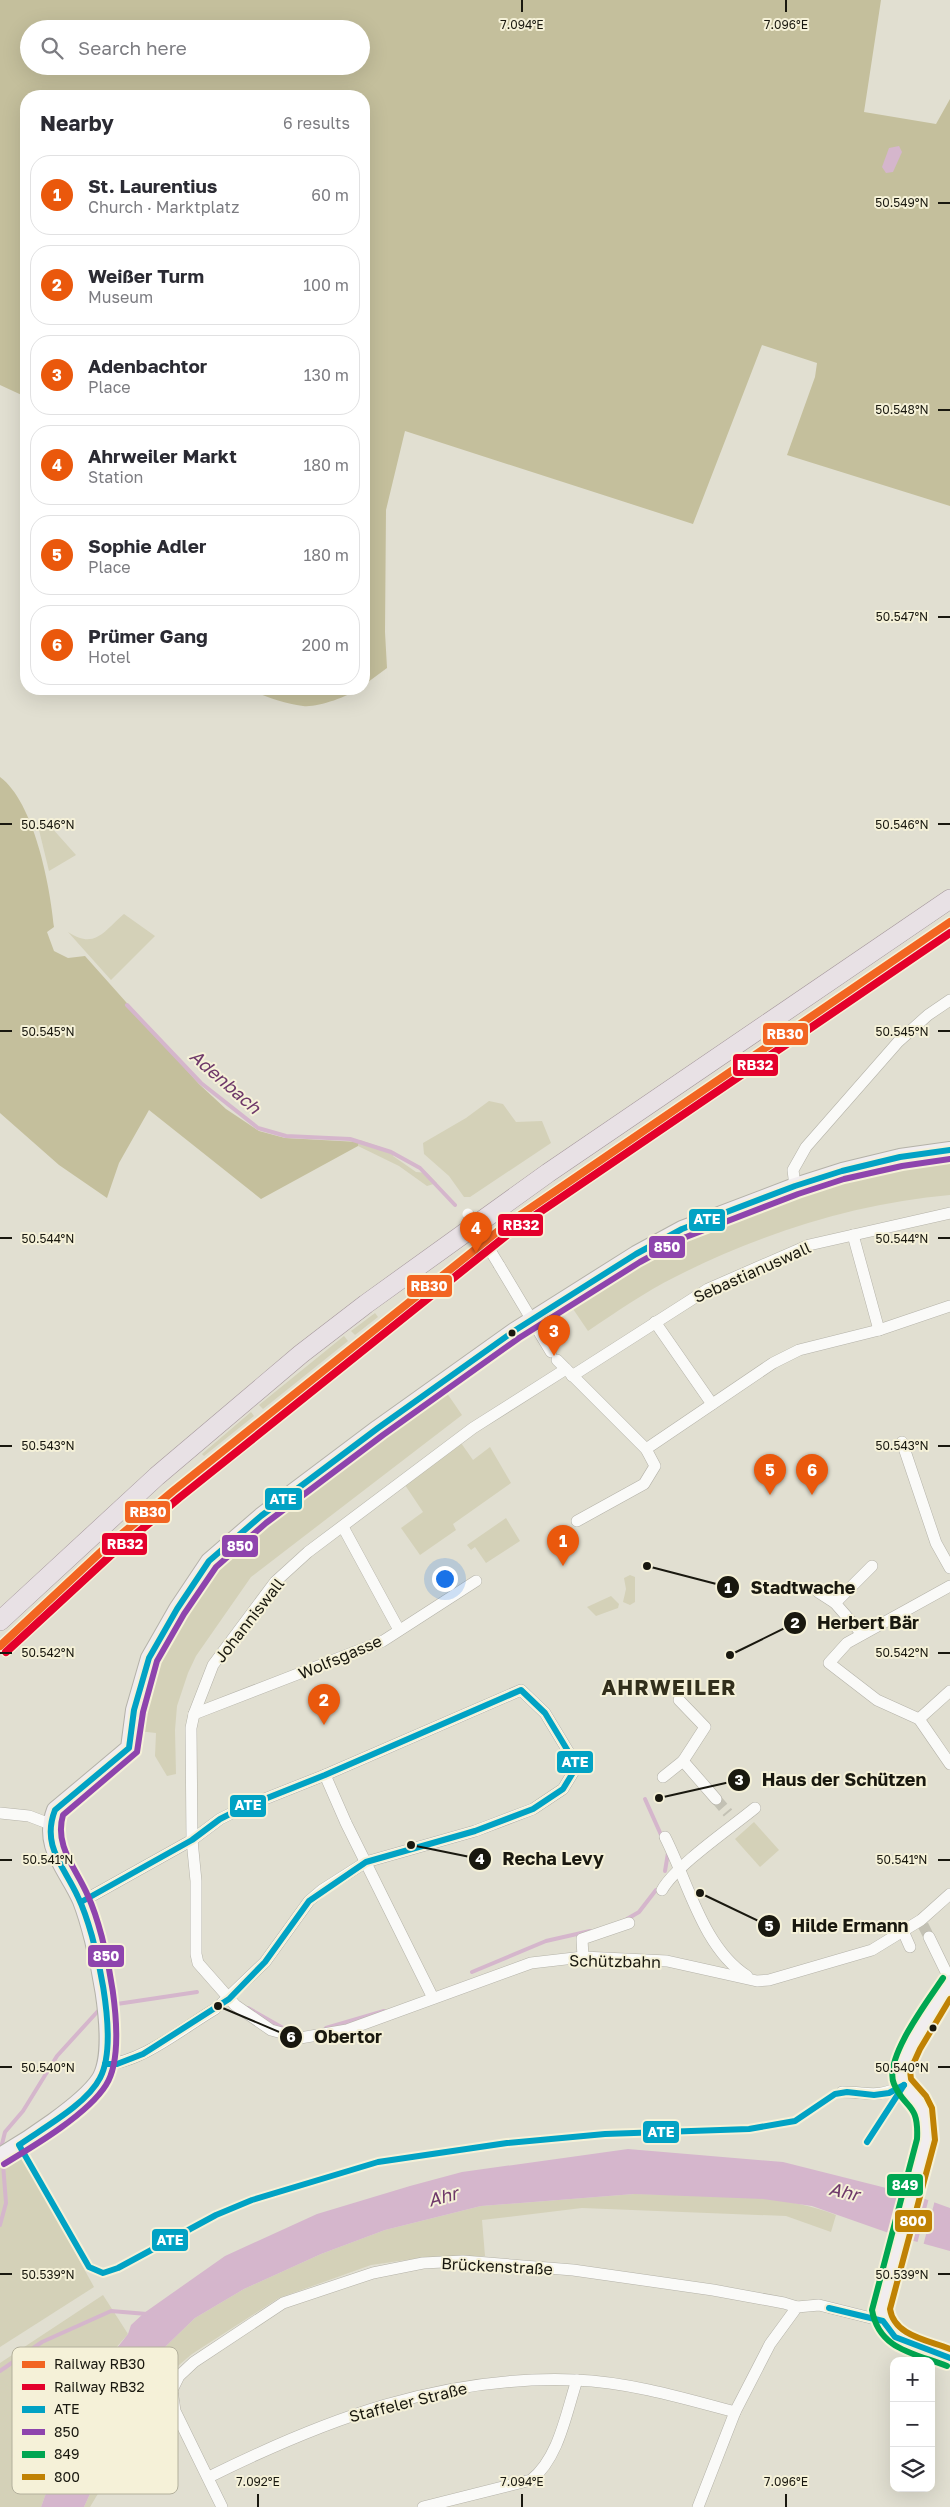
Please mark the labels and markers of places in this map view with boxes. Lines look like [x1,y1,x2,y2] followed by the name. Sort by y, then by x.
[460,1212,492,1253] pin: 4
[538,1315,570,1356] pin: 3
[507,1328,517,1338] unlabelled marker
[754,1454,786,1495] pin: 5
[796,1454,828,1495] pin: 6
[547,1525,579,1566] pin: 1
[715,1571,865,1604] callout: Stadtwache
[782,1606,930,1639] callout: Herbert Bär
[308,1684,340,1725] pin: 2
[726,1764,936,1797] callout: Haus der Schützen
[467,1843,614,1876] callout: Recha Levy
[757,1910,919,1943] callout: Hilde Ermann
[279,2021,392,2054] callout: Obertor
[928,2023,938,2033] unlabelled marker

